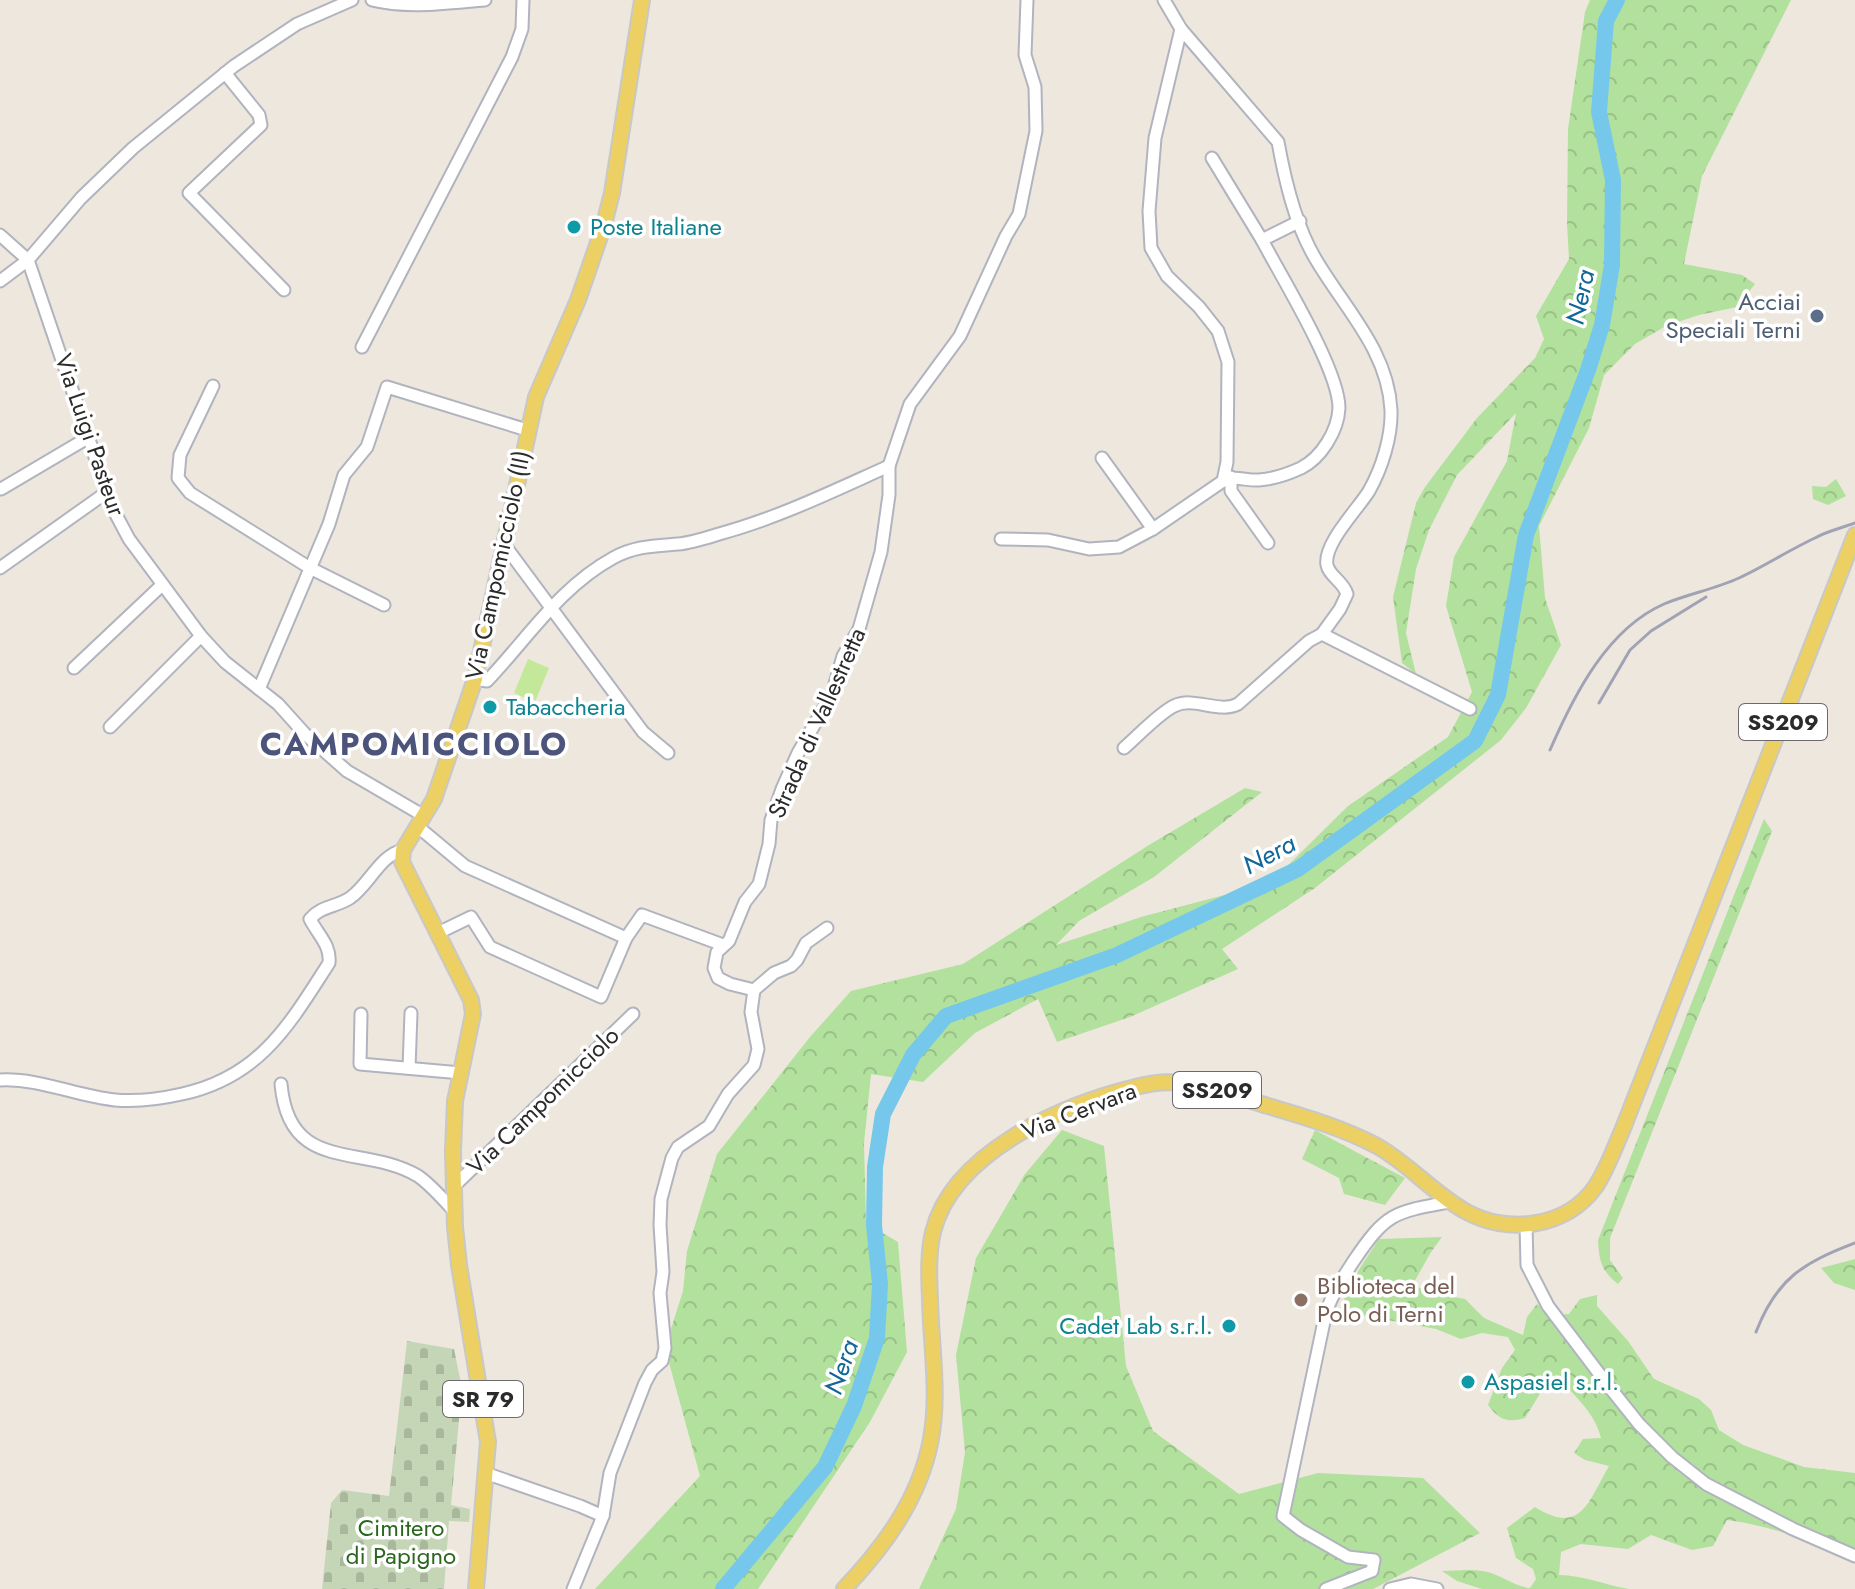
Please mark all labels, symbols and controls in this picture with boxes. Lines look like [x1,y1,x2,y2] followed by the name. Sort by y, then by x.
[590,209,722,244] place label: Poste Italiane
[565,218,583,236] marker: Poste Italiane
[1556,265,1604,328] water label: Nera
[1665,284,1801,347] place label: Acciai Speciali Terni
[1808,307,1826,325] marker: Acciai Speciali Terni
[46,349,135,521] street label: Via Luigi Pasteur
[456,447,539,683] street label: Via Campomicciolo (II)
[759,622,874,824] street label: Strada di Vallestretta
[506,689,625,724] place label: Tabaccheria
[481,698,499,716] marker: Tabaccheria
[1739,704,1827,740] road number: SS209
[260,721,568,767] district label: CAMPOMICCIOLO
[1236,824,1303,884] water label: Nera
[458,1019,627,1183] street label: Via Campomicciolo
[1173,1072,1261,1108] road number: SS209
[1016,1073,1141,1148] street label: Via Cervara
[1317,1268,1455,1331] place label: Biblioteca del Polo di Terni
[1292,1291,1310,1309] marker: Biblioteca del Polo di Terni
[1059,1308,1213,1343] place label: Cadet Lab s.r.l.
[1220,1317,1238,1335] marker: Cadet Lab s.r.l.
[814,1334,868,1399] water label: Nera
[1484,1364,1619,1399] place label: Aspasiel s.r.l.
[1459,1373,1477,1391] marker: Aspasiel s.r.l.
[443,1381,523,1417] road number: SR 79
[346,1510,456,1573] park label: Cimitero di Papigno

